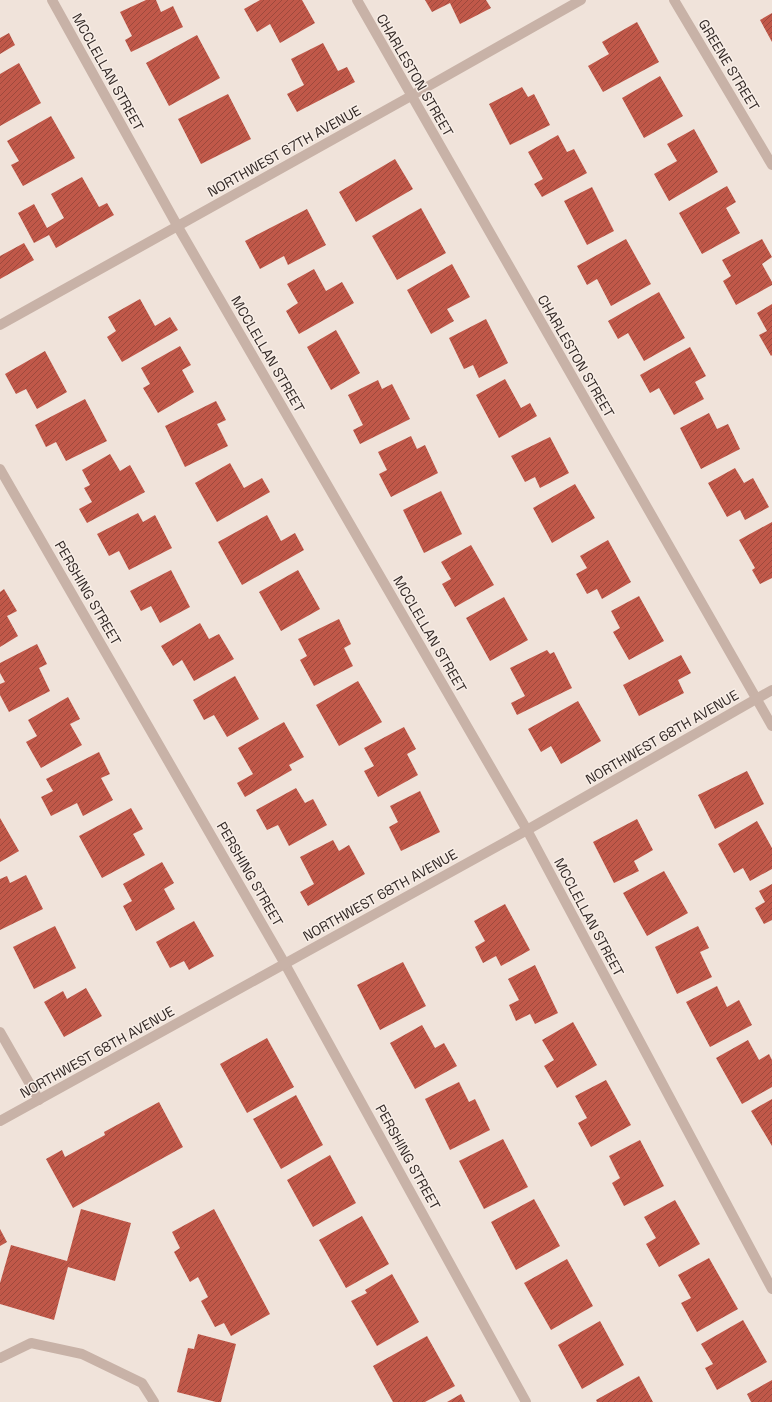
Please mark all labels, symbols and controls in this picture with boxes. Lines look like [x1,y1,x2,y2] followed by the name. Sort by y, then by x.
[68,10,148,134] street label: MCCLELLAN STREET
[373,10,457,140] street label: CHARLESTON STREET
[695,16,763,114] street label: GREENE STREET
[204,101,364,201] street label: NORTHWEST 67TH AVENUE
[534,291,618,421] street label: CHARLESTON STREET
[227,292,309,416] street label: MCCLELLAN STREET
[51,538,125,648] street label: PERSHING STREET
[389,572,471,696] street label: MCCLELLAN STREET
[582,686,742,788] street label: NORTHWEST 68TH AVENUE
[213,819,287,929] street label: PERSHING STREET
[300,845,460,945] street label: NORTHWEST 68TH AVENUE
[550,855,628,979] street label: MCCLELLAN STREET
[17,1002,177,1102] street label: NORTHWEST 68TH AVENUE
[372,1101,444,1213] street label: PERSHING STREET

